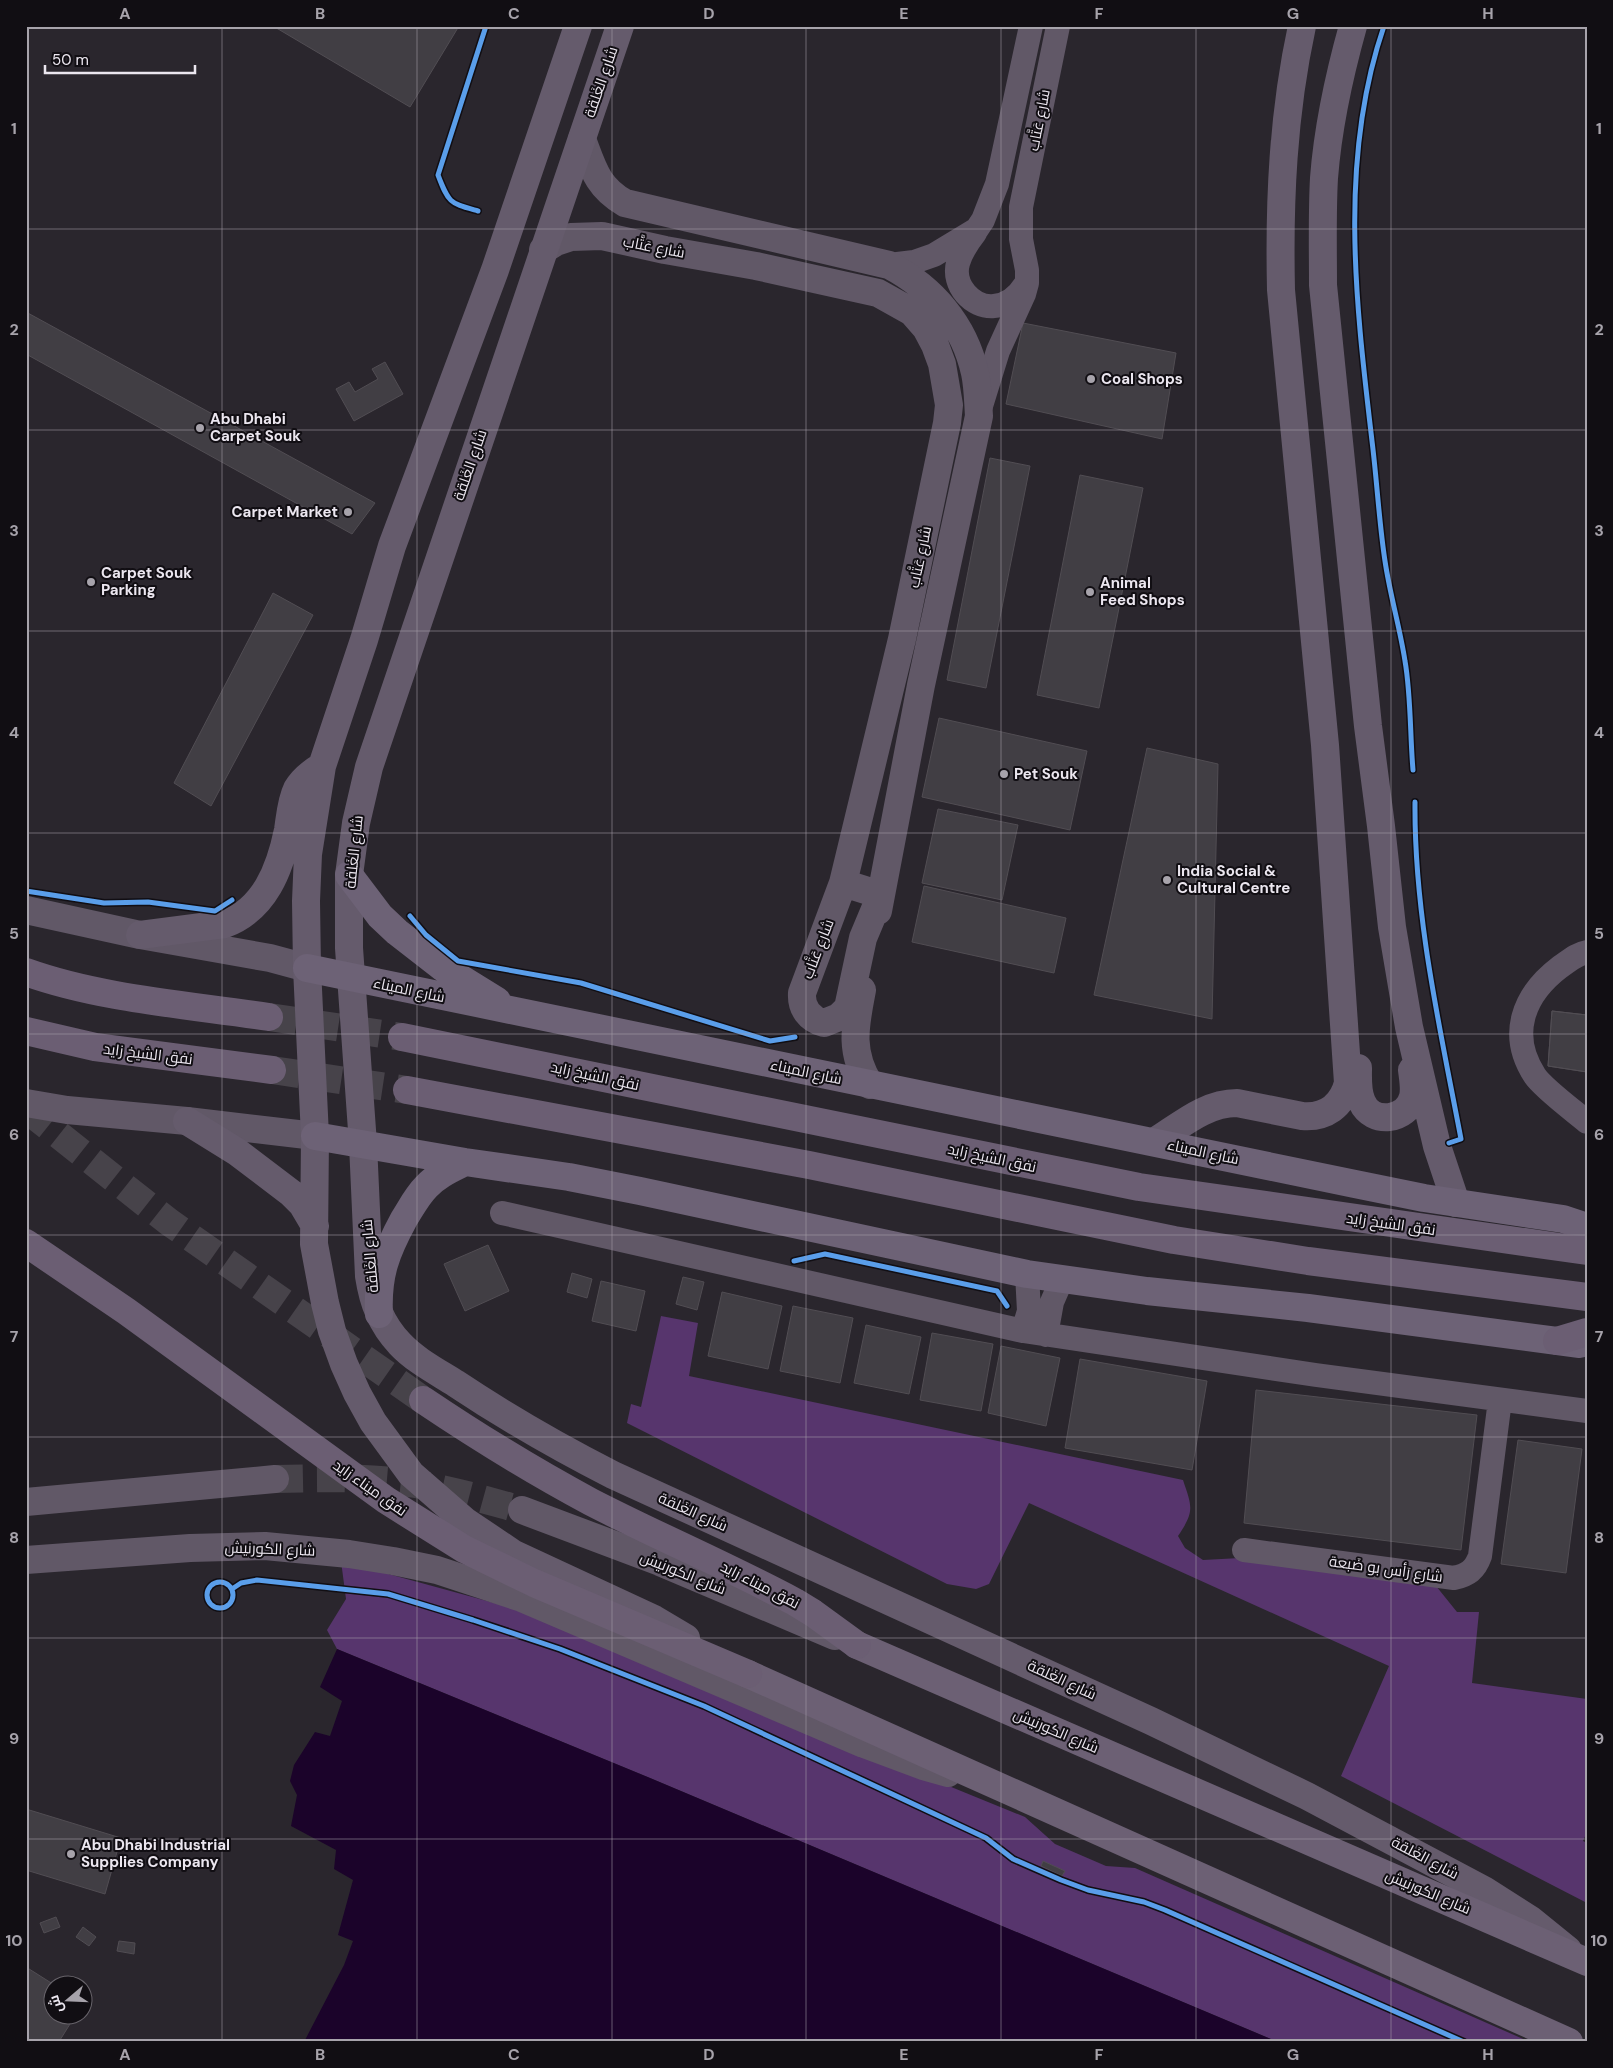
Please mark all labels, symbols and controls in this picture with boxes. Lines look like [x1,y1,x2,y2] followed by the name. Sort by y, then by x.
[119,3,131,24] text: A
[315,3,325,24] text: B
[508,3,520,24] text: C
[703,3,715,24] text: D
[899,3,909,24] text: E
[1095,3,1104,24] text: F
[1287,3,1299,24] text: G
[1482,3,1494,24] text: H
[45,42,195,74] scale bar
[580,44,623,120] street label: شارع الغَلقة
[52,50,89,70] text: 50 m
[1023,87,1056,153] street label: شارع عَتَّاب
[11,118,17,139] text: 1
[1596,118,1602,139] text: 1
[621,231,687,264] street label: شارع عَتَّاب
[9,319,19,340] text: 2
[1594,319,1604,340] text: 2
[1101,369,1183,389] place label: Coal Shops
[1085,373,1097,385] marker: Coal Shops
[210,409,301,446] place label: Abu Dhabi Carpet Souk
[194,422,206,434] marker: Abu Dhabi Carpet Souk
[449,427,492,503] street label: شارع الغَلقة
[232,502,338,522] place label: Carpet Market
[342,506,354,518] marker: Carpet Market
[9,520,19,541] text: 3
[1594,520,1604,541] text: 3
[904,524,937,590] street label: شارع عَتَّاب
[101,563,192,600] place label: Carpet Souk Parking
[1100,573,1185,610] place label: Animal Feed Shops
[85,576,97,588] marker: Carpet Souk Parking
[1084,586,1096,598] marker: Animal Feed Shops
[9,722,19,743] text: 4
[1594,722,1604,743] text: 4
[1014,764,1078,784] place label: Pet Souk
[998,768,1010,780] marker: Pet Souk
[340,814,369,890] street label: شارع الغَلقة
[1177,861,1290,898] place label: India Social & Cultural Centre
[1161,874,1173,886] marker: India Social & Cultural Centre
[797,916,839,982] street label: شارع عَتَّاب
[9,923,19,944] text: 5
[1594,923,1604,944] text: 5
[371,973,447,1008] street label: شارع الميناء
[102,1039,194,1070] street label: نفق الشيخ زايد
[768,1055,844,1090] street label: شارع الميناء
[549,1057,641,1096] street label: نفق الشيخ زايد
[9,1124,19,1145] text: 6
[1594,1124,1604,1145] text: 6
[1165,1135,1241,1170] street label: شارع الميناء
[946,1139,1038,1178] street label: نفق الشيخ زايد
[1345,1208,1437,1241] street label: نفق الشيخ زايد
[357,1218,384,1294] street label: شارع الغَلقة
[10,1326,19,1347] text: 7
[1595,1326,1604,1347] text: 7
[329,1455,411,1521] street label: نفق ميناء زايد
[655,1488,731,1537] street label: شارع الغَلقة
[9,1527,19,1548] text: 8
[1594,1527,1604,1548] text: 8
[224,1537,316,1562] street label: شارع الكورنيش
[637,1547,729,1600] street label: شارع الكورنيش
[1328,1551,1444,1588] street label: شارع رَأس بو ضَبعة
[717,1557,803,1613] street label: نفق ميناء زايد
[1024,1655,1100,1706] street label: شارع الغَلقة
[1010,1704,1102,1759] street label: شارع الكورنيش
[9,1728,19,1749] text: 9
[1594,1728,1604,1749] text: 9
[1387,1832,1462,1885] street label: شارع الغَلقة
[81,1835,230,1872] place label: Abu Dhabi Industrial Supplies Company
[65,1848,77,1860] marker: Abu Dhabi Industrial Supplies Company
[1382,1865,1474,1920] street label: شارع الكورنيش
[5,1930,23,1951] text: 10
[1590,1930,1608,1951] text: 10
[42,1976,92,2026] north arrow
[44,1993,67,2016] text: ش
[119,2044,131,2065] text: A
[315,2044,325,2065] text: B
[508,2044,520,2065] text: C
[703,2044,715,2065] text: D
[899,2044,909,2065] text: E
[1095,2044,1104,2065] text: F
[1287,2044,1299,2065] text: G
[1482,2044,1494,2065] text: H

